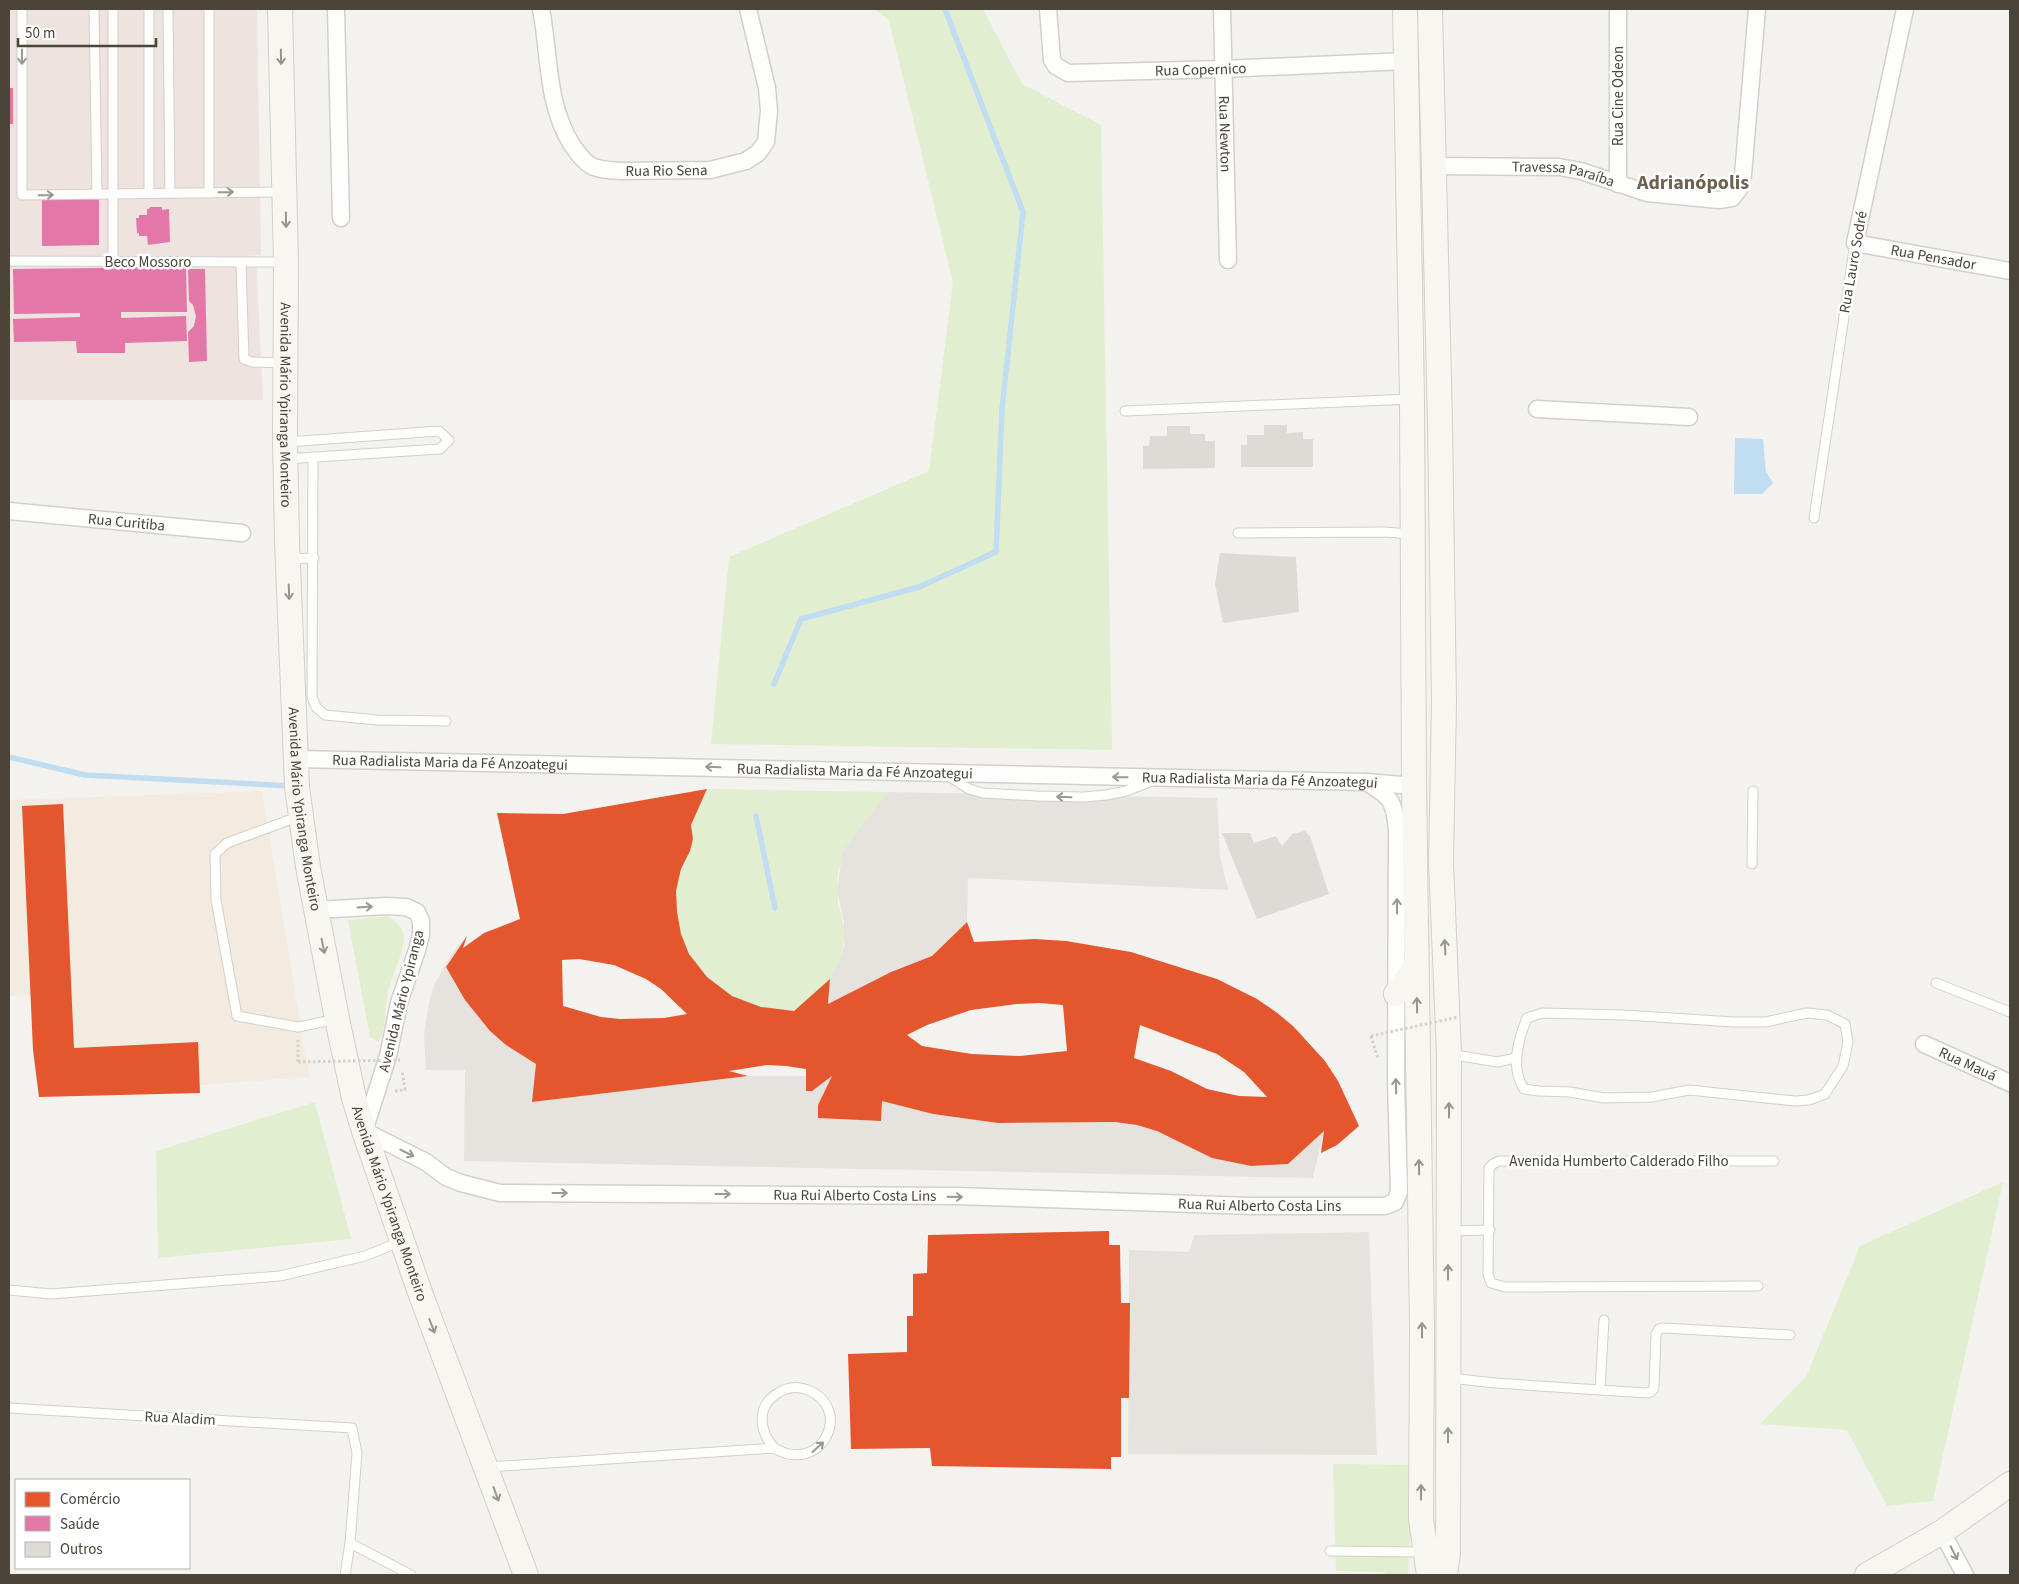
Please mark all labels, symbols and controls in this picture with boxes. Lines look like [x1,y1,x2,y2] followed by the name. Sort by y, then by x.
[18,15,155,47] scale bar
[25,23,55,44] text: 50 m
[1608,46,1629,146] street label: Rua Cine Odeon
[17,49,27,65] one-way arrow
[277,49,286,65] one-way arrow
[1155,58,1247,82] street label: Rua Copernico
[1213,95,1236,173] street label: Rua Newton
[1512,157,1617,192] street label: Travessa Paraíba
[625,160,708,182] street label: Rua Rio Sena
[1636,169,1749,197] district label: Adrianópolis
[218,188,234,197] one-way arrow
[38,190,54,200] one-way arrow
[1834,209,1873,315] street label: Rua Lauro Sodré
[281,212,290,228] one-way arrow
[1889,240,1979,276] street label: Rua Pensador
[105,252,191,273] street label: Beco Mossoro
[274,302,296,508] street label: Avenida Mário Ypiranga Monteiro
[87,509,166,537] street label: Rua Curitiba
[285,584,294,600] one-way arrow
[283,707,326,913] street label: Avenida Mário Ypiranga Monteiro
[332,750,568,776] street label: Rua Radialista Maria da Fé Anzoategui
[737,758,973,785] street label: Rua Radialista Maria da Fé Anzoategui
[705,763,721,772] one-way arrow
[1142,767,1378,794] street label: Rua Radialista Maria da Fé Anzoategui
[1112,772,1128,782] one-way arrow
[1056,792,1072,802] one-way arrow
[1392,898,1402,914] one-way arrow
[356,903,372,912] one-way arrow
[374,928,429,1074] street label: Avenida Mário Ypiranga
[318,937,328,953] one-way arrow
[1440,940,1449,956] one-way arrow
[1412,997,1422,1013] one-way arrow
[1935,1042,2000,1087] street label: Rua Mauá
[1391,1078,1401,1094] one-way arrow
[1444,1102,1454,1118] one-way arrow
[346,1103,432,1304] street label: Avenida Mário Ypiranga Monteiro
[399,1149,414,1159] one-way arrow
[1509,1151,1729,1172] street label: Avenida Humberto Calderado Filho
[1415,1159,1424,1175] one-way arrow
[773,1185,937,1207] street label: Rua Rui Alberto Costa Lins
[552,1188,568,1198] one-way arrow
[714,1189,731,1199] one-way arrow
[947,1192,963,1201] one-way arrow
[1178,1194,1341,1217] street label: Rua Rui Alberto Costa Lins
[1443,1264,1453,1280] one-way arrow
[428,1318,437,1333] one-way arrow
[1417,1322,1427,1338] one-way arrow
[144,1406,216,1431] street label: Rua Aladim
[1443,1427,1453,1443] one-way arrow
[811,1441,824,1452] one-way arrow
[15,1479,190,1569] legend
[1416,1484,1426,1500] one-way arrow
[492,1486,501,1501] one-way arrow
[60,1489,120,1510] text: Comércio
[60,1514,100,1535] text: Saúde
[60,1539,103,1560] text: Outros
[1949,1546,1959,1560] one-way arrow

